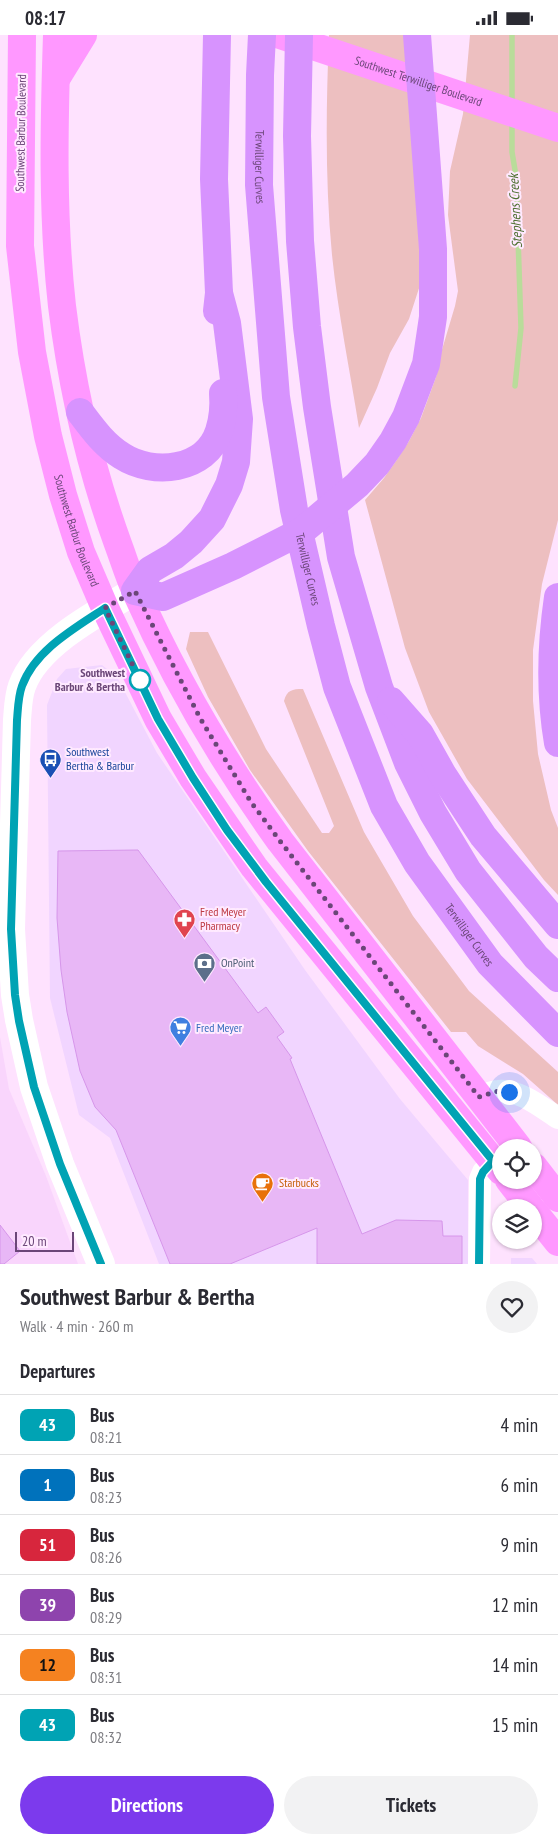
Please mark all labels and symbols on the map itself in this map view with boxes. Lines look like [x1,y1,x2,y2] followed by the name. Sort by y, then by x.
[353,53,484,109] street label: Southwest Terwilliger Boulevard
[12,74,29,192] street label: Southwest Barbur Boulevard
[252,130,268,204] street label: Terwilliger Curves
[504,172,526,249] water label: Stephens Creek
[51,473,103,589] street label: Southwest Barbur Boulevard
[293,531,324,607] street label: Terwilliger Curves
[55,665,125,694] place label: Southwest Barbur & Bertha
[129,669,151,691] marker: Southwest Barbur & Bertha
[66,744,135,773] place label: Southwest Bertha & Barbur
[38,747,62,778] bus stop icon: Southwest Bertha & Barbur
[442,900,497,969] street label: Terwilliger Curves
[200,904,247,933] place label: Fred Meyer Pharmacy
[172,907,196,938] pharmacy icon: Fred Meyer Pharmacy
[193,951,217,982] bank icon: OnPoint
[221,955,255,970] place label: OnPoint
[168,1016,192,1047] supermarket icon: Fred Meyer
[196,1020,243,1035] place label: Fred Meyer
[497,1080,522,1105] your location
[251,1171,275,1202] cafe icon: Starbucks
[279,1175,319,1190] place label: Starbucks
[15,1229,74,1252] scale bar

